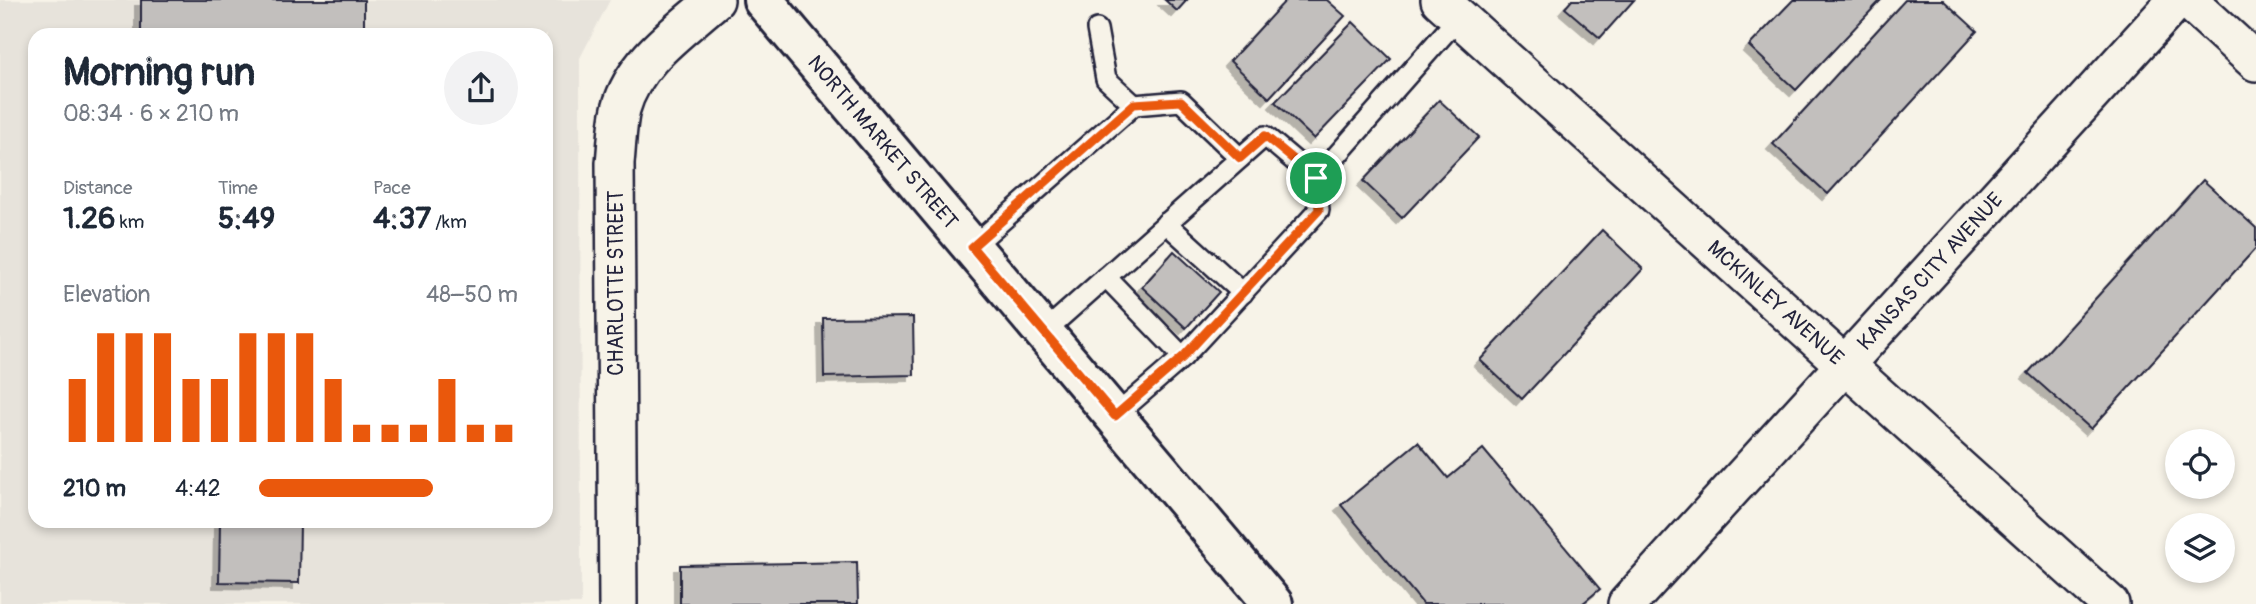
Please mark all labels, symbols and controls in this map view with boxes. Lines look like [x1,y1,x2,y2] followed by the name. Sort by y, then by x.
[63,49,255,97] text: Morning run
[802,50,964,235] street label: NORTH MARKET STREET
[444,51,518,125] button: share
[63,99,239,128] text: 08:34 · 6 × 210 m
[1286,148,1346,208] pin
[1297,159,1335,197] icon: arrive
[63,176,132,200] text: Distance
[218,176,258,200] text: Time
[373,176,411,200] text: Pace
[1851,187,2009,356] street label: KANSAS CITY AVENUE
[603,190,630,376] street label: CHARLOTTE STREET
[63,200,116,237] text: 1.26
[218,200,275,237] text: 5:49
[373,200,431,237] text: 4:37
[116,210,144,234] text: km
[431,210,467,234] text: /km
[1702,234,1850,371] street label: MCKINLEY AVENUE
[63,280,151,309] text: Elevation
[426,280,518,309] text: 48–50 m
[2165,429,2235,583] map controls
[2165,429,2235,499] button: locate
[63,474,126,503] text: 210 m
[175,474,221,503] text: 4:42
[2165,513,2235,583] button: layers

